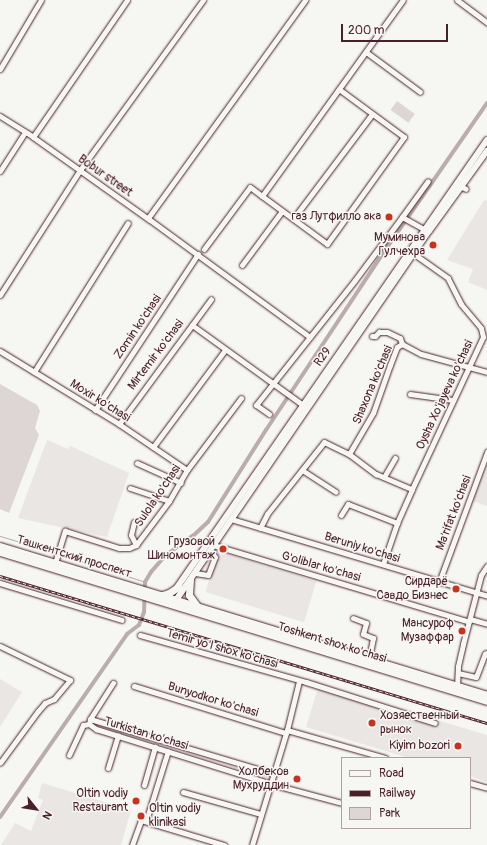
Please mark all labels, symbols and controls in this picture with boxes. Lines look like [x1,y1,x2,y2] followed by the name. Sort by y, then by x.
[343,16,450,42] scale bar
[348,23,384,38] text: 200 m
[75,152,135,200] street label: Bobur street
[292,210,381,224] place label: газ Лутфилло ака
[384,212,394,222] marker: газ Лутфилло ака
[374,231,425,259] place label: Муминова Гулчехра
[428,240,438,250] marker: Муминова Гулчехра
[111,292,165,362] street label: Zomin ko'chasi
[125,317,187,393] street label: Mirtemir ko'chasi
[413,338,477,452] street label: Oysha Xo'jayeva ko'chasi
[350,343,396,427] street label: Shaxona ko'chasi
[311,345,335,369] street label: R29
[67,377,133,425] street label: Moxir ko'chasi
[132,462,184,530] street label: Sulola ko'chasi
[433,474,475,552] street label: Ma'rifat ko'chasi
[322,530,402,566] street label: Beruniy ko'chasi
[15,533,133,581] street label: Ташкентский проспект
[148,535,215,563] place label: Грузовой Шиномонтаж
[218,544,228,554] marker: Грузовой Шиномонтаж
[280,549,362,585] street label: G'oliblar ko'chasi
[377,575,448,603] place label: Сирдарё Савдо Бизнес
[451,584,461,594] marker: Сирдарё Савдо Бизнес
[401,617,454,645] place label: Мансуроф Музаффар
[276,620,388,666] street label: Toshkent shox ko'chasi
[165,626,279,672] street label: Temir yo'l shox ko'chasi
[457,626,467,636] marker: Мансуроф Музаффар
[166,679,260,721] street label: Bunyodkor ko'chasi
[380,709,459,737] place label: Хозяественный рынок
[102,714,190,754] street label: Turkistan ko'chasi
[367,718,377,728] marker: Хозяественный рынок
[389,739,450,753] place label: Kiyim bozori
[453,741,463,751] marker: Kiyim bozori
[341,757,471,829] legend
[233,765,289,793] place label: Холбеков Мухруддин
[379,766,404,781] text: Road
[292,774,302,784] marker: Холбеков Мухруддин
[379,786,415,801] text: Railway
[73,787,128,815] place label: Oltin vodiy Restaurant
[16,789,56,829] north arrow
[131,796,141,806] marker: Oltin vodiy Restaurant
[149,802,201,830] place label: Oltin vodiy klinikasi
[379,806,400,821] text: Park
[39,809,54,822] text: N
[136,811,146,821] marker: Oltin vodiy klinikasi

